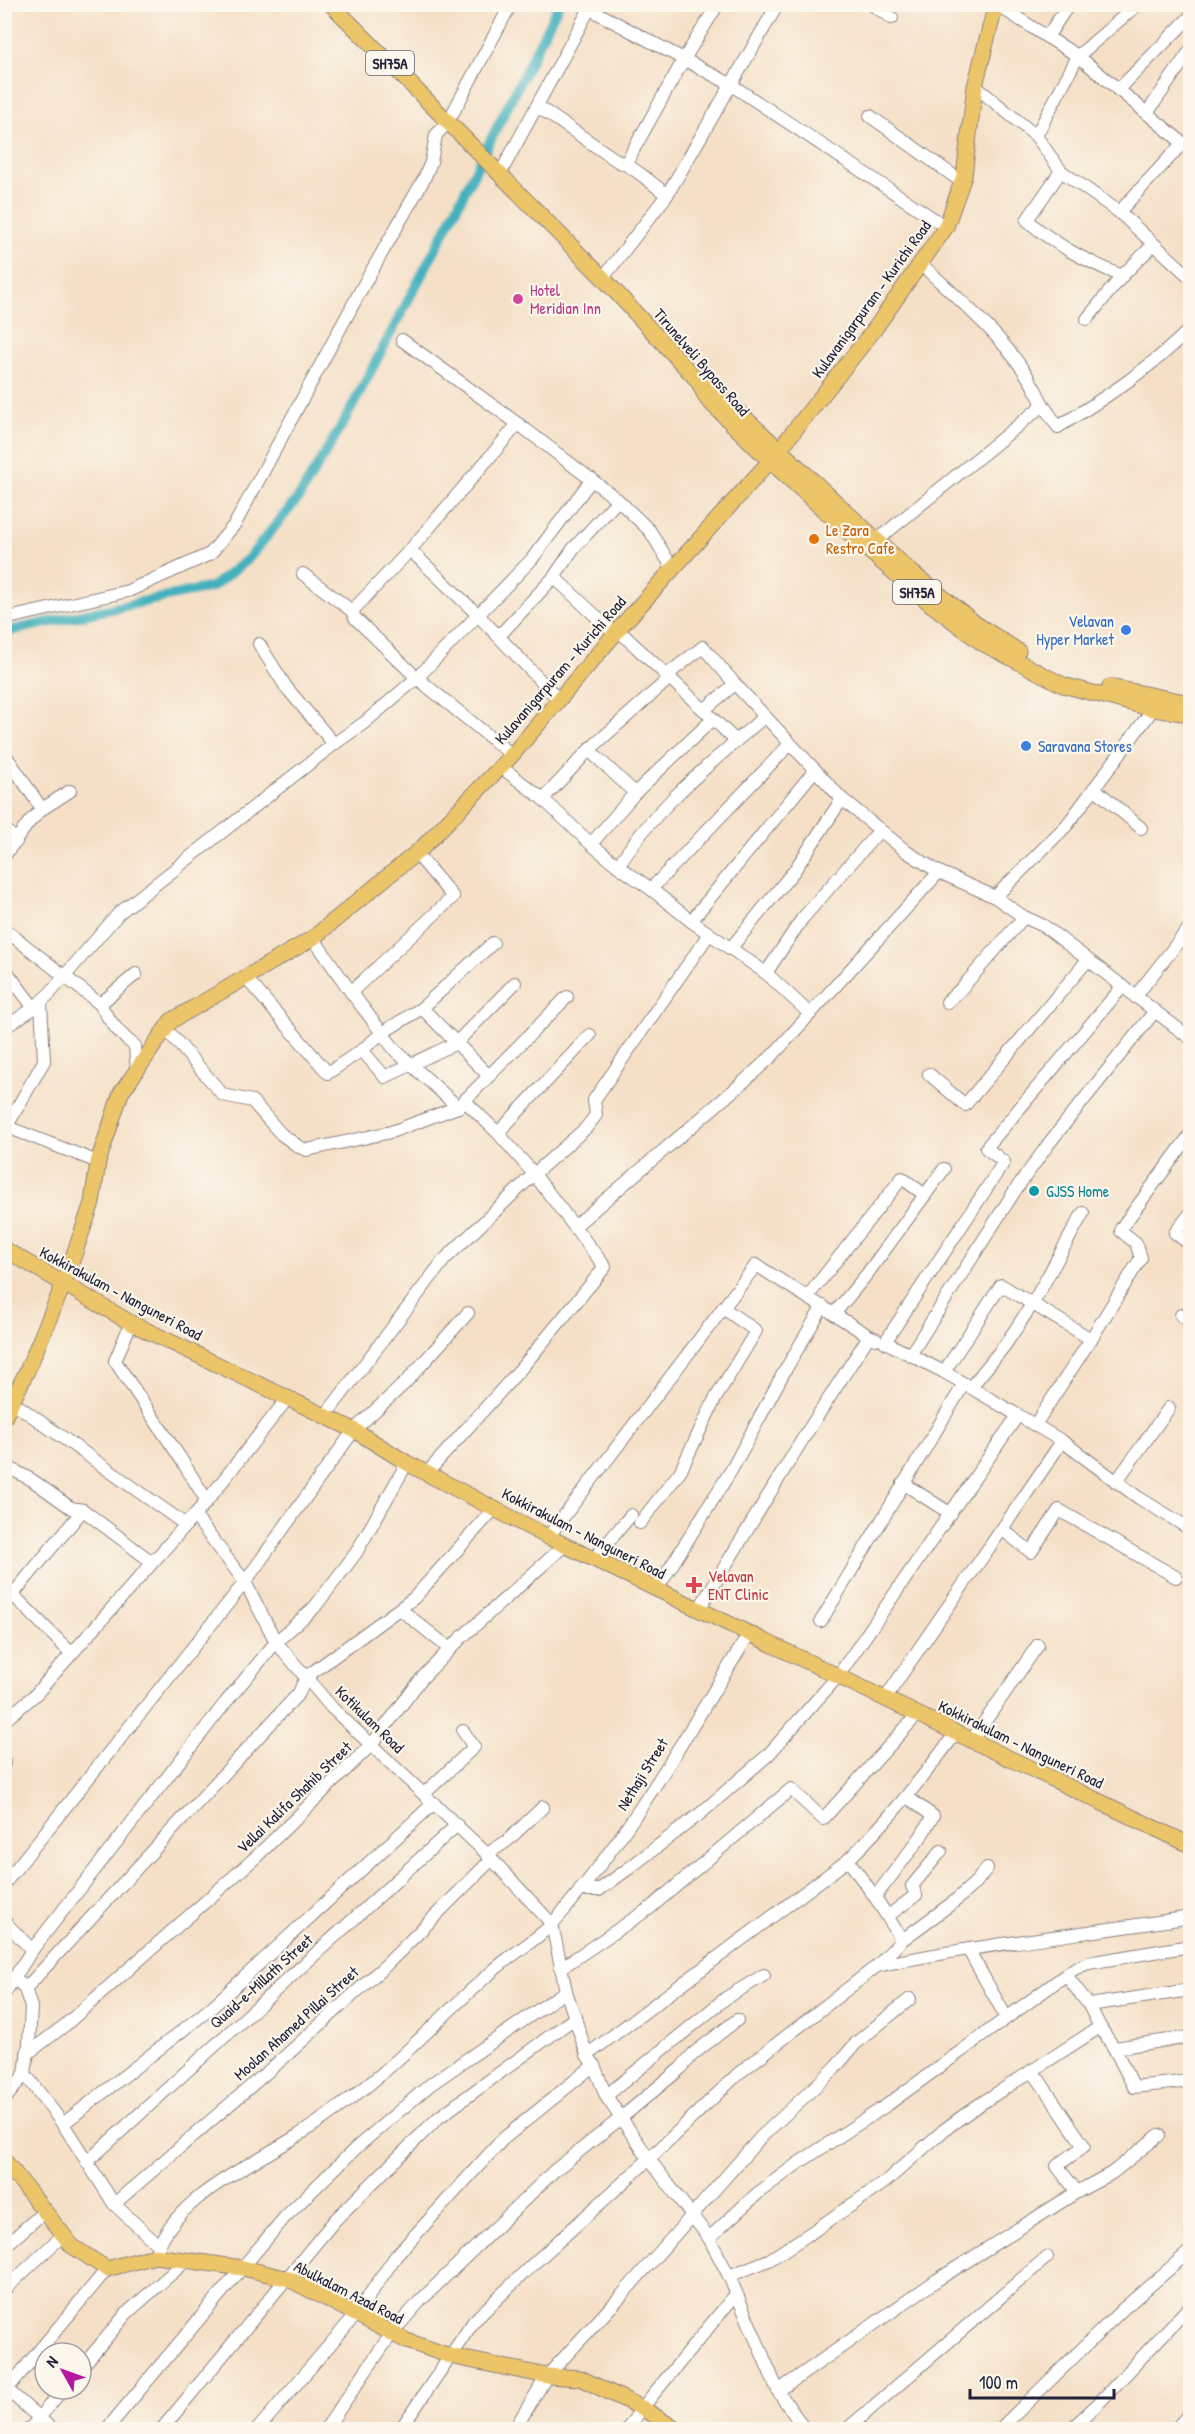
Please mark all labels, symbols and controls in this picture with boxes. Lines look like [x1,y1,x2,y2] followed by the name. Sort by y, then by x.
[366,51,414,75] road number: SH75A
[806,216,936,382] street label: Kulavanigarpuram - Kurichi Road
[530,279,601,319] place label: Hotel Meridian Inn
[511,292,525,306] marker: Hotel Meridian Inn
[649,303,755,421] street label: Tirunelveli Bypass Road
[826,519,895,559] place label: Le Zara Restro Cafe
[807,532,821,546] marker: Le Zara Restro Cafe
[893,580,941,604] road number: SH75A
[489,591,631,749] street label: Kulavanigarpuram - Kurichi Road
[1036,610,1114,650] place label: Velavan Hyper Market
[1119,623,1133,637] marker: Velavan Hyper Market
[1038,735,1132,757] place label: Saravana Stores
[1019,739,1033,753] marker: Saravana Stores
[1046,1180,1110,1202] place label: GJSS Home
[1027,1184,1041,1198] marker: GJSS Home
[36,1241,206,1345] street label: Kokkirakulam - Nanguneri Road
[498,1482,670,1584] street label: Kokkirakulam - Nanguneri Road
[708,1565,769,1605] place label: Velavan ENT Clinic
[685,1576,703,1594] marker: Velavan ENT Clinic
[331,1680,409,1758] street label: Kotikulam Road
[935,1694,1107,1794] street label: Kokkirakulam - Nanguneri Road
[611,1733,673,1814] street label: Nethaji Street
[232,1736,357,1858] street label: Vellai Kalifa Shahib Street
[205,1928,318,2033] street label: Quaid-e-Millath Street
[229,1961,363,2085] street label: Moolan Ahamed Pillai Street
[290,2255,408,2329] street label: Abulkalam Azad Road
[33,2341,93,2401] north arrow
[40,2351,63,2372] text: N
[970,2362,1114,2400] scale bar
[979,2370,1018,2395] text: 100 m

